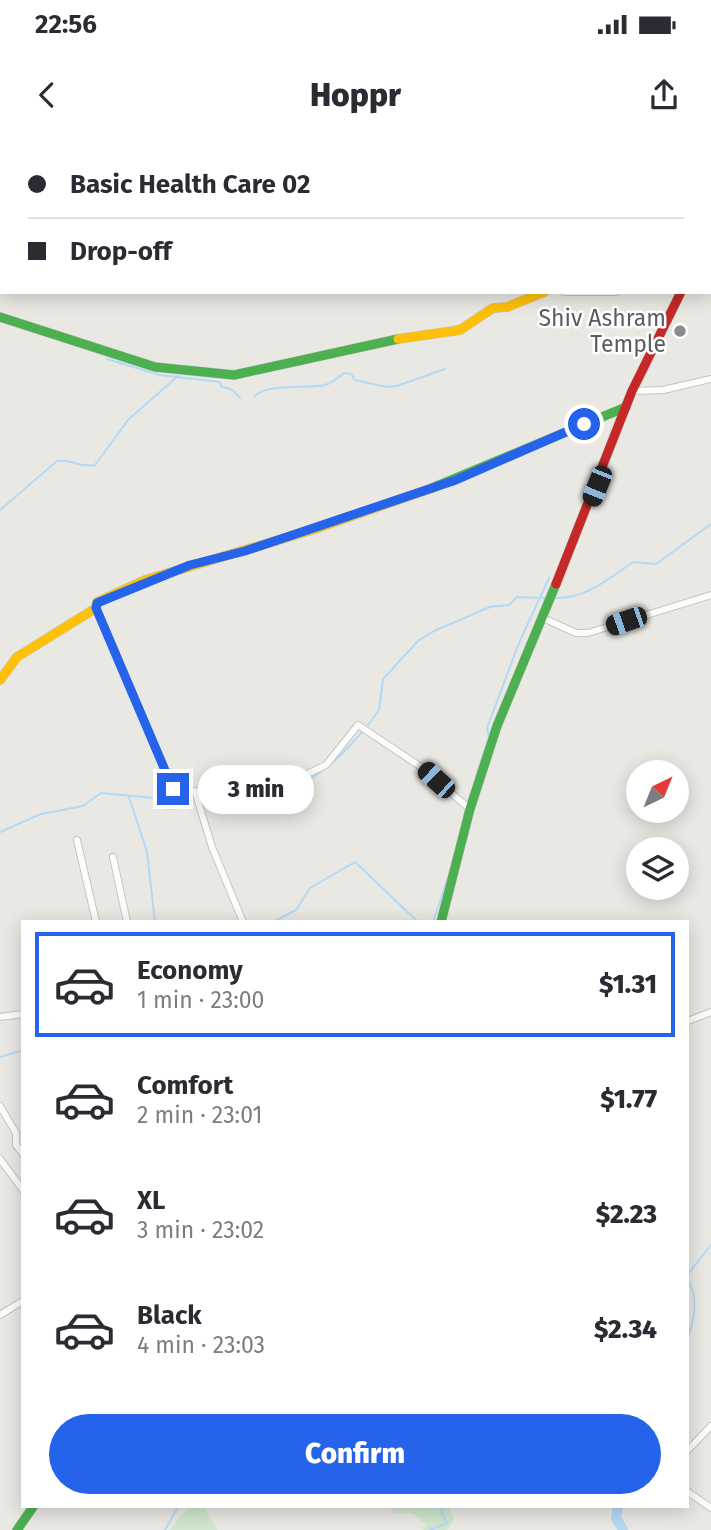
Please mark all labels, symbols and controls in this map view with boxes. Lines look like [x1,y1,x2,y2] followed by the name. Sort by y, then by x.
[35,9,97,40] text: 22:56
[28,76,66,114] icon: back
[310,76,401,114] text: Hoppr
[645,76,683,114] icon: share
[70,169,310,200] text: Basic Health Care 02
[70,236,172,267] text: Drop-off
[538,304,666,358] place label: Shiv Ashram Temple
[672,323,688,339] marker: Shiv Ashram Temple
[568,408,600,440] route start
[580,463,615,509] car
[603,604,650,638] car
[414,758,459,802] car
[626,760,690,822] north arrow
[626,760,689,900] map controls
[198,764,313,814] callout: 3 min
[157,773,189,805] route end
[228,775,284,803] text: 3 min
[626,837,689,900] button: layers
[53,953,116,1016] icon: car
[137,955,243,986] text: Economy
[599,969,657,1000] text: $1.31
[137,986,264,1014] text: 1 min · 23:00
[53,1068,116,1131] icon: car
[137,1070,233,1101] text: Comfort
[600,1084,657,1115] text: $1.77
[137,1101,262,1129] text: 2 min · 23:01
[53,1183,116,1246] icon: car
[137,1185,165,1216] text: XL
[596,1199,657,1230] text: $2.23
[137,1216,264,1244] text: 3 min · 23:02
[53,1298,116,1361] icon: car
[137,1300,202,1331] text: Black
[594,1314,657,1345] text: $2.34
[137,1331,265,1359] text: 4 min · 23:03
[49,1414,661,1494] button: Confirm

